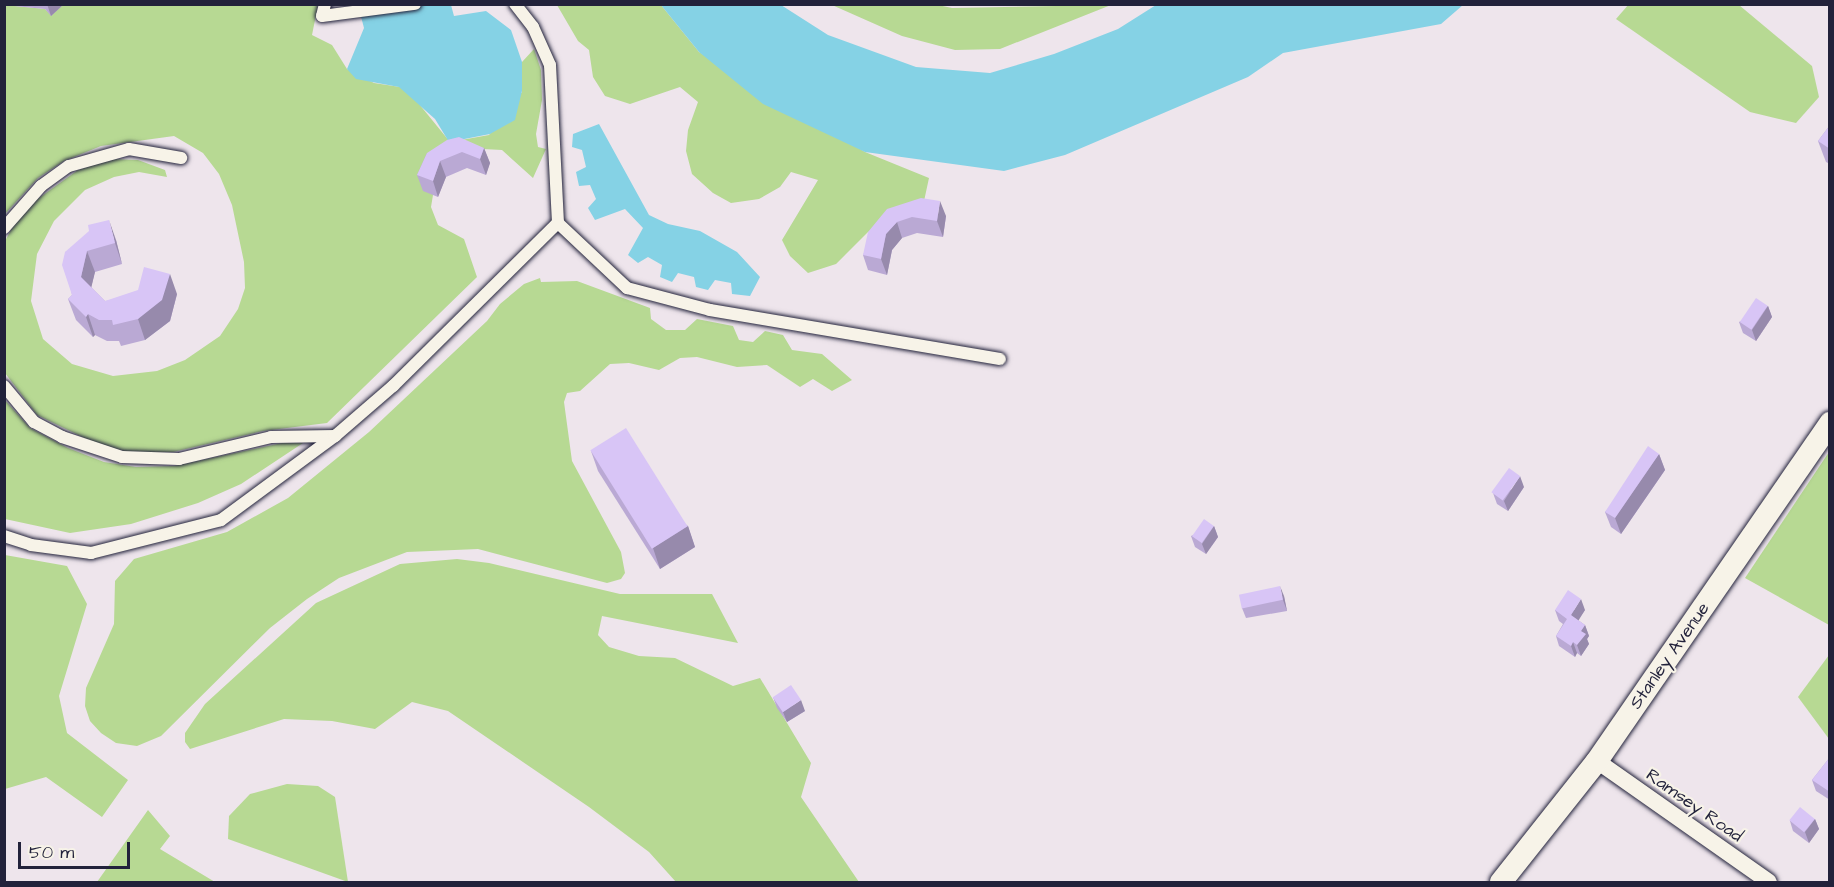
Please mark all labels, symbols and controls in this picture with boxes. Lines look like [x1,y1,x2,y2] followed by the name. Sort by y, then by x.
[1625,599,1715,713] street label: Stanley Avenue
[1641,765,1747,847] street label: Ramsey Road
[21,830,134,868] scale bar
[29,840,74,865] text: 50 m

